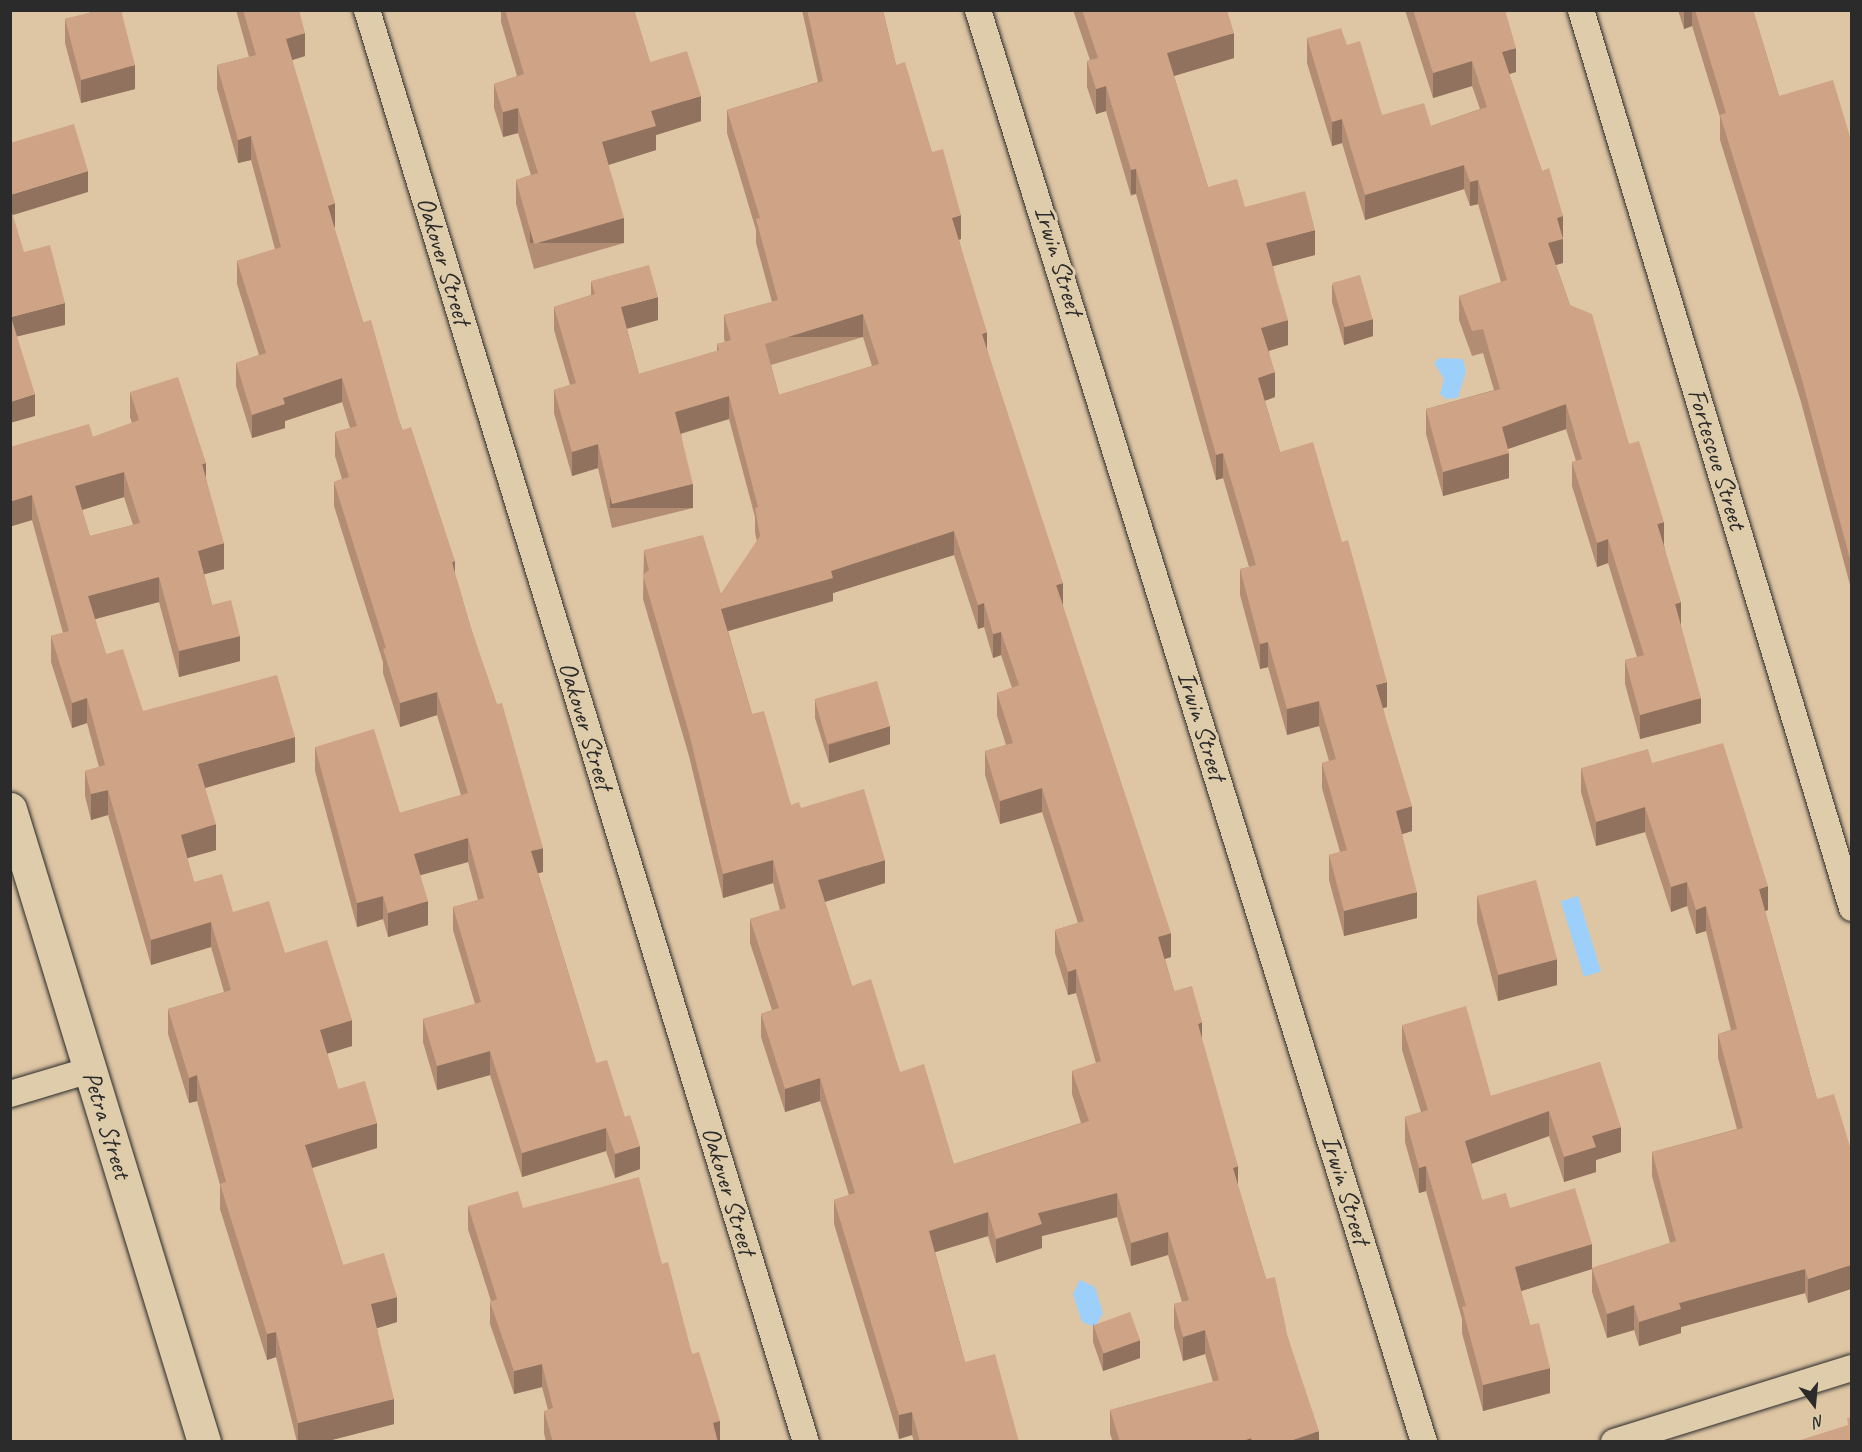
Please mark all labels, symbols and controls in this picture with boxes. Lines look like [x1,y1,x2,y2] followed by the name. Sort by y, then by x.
[410,193,478,329] street label: Oakover Street
[1028,203,1090,319] street label: Irwin Street
[1681,385,1753,533] street label: Fortescue Street
[552,658,620,794] street label: Oakover Street
[1171,668,1233,784] street label: Irwin Street
[76,1067,138,1183] street label: Petra Street
[695,1123,763,1259] street label: Oakover Street
[1315,1132,1377,1248] street label: Irwin Street
[1784,1374,1844,1434] north arrow
[1811,1410,1826,1432] text: N

